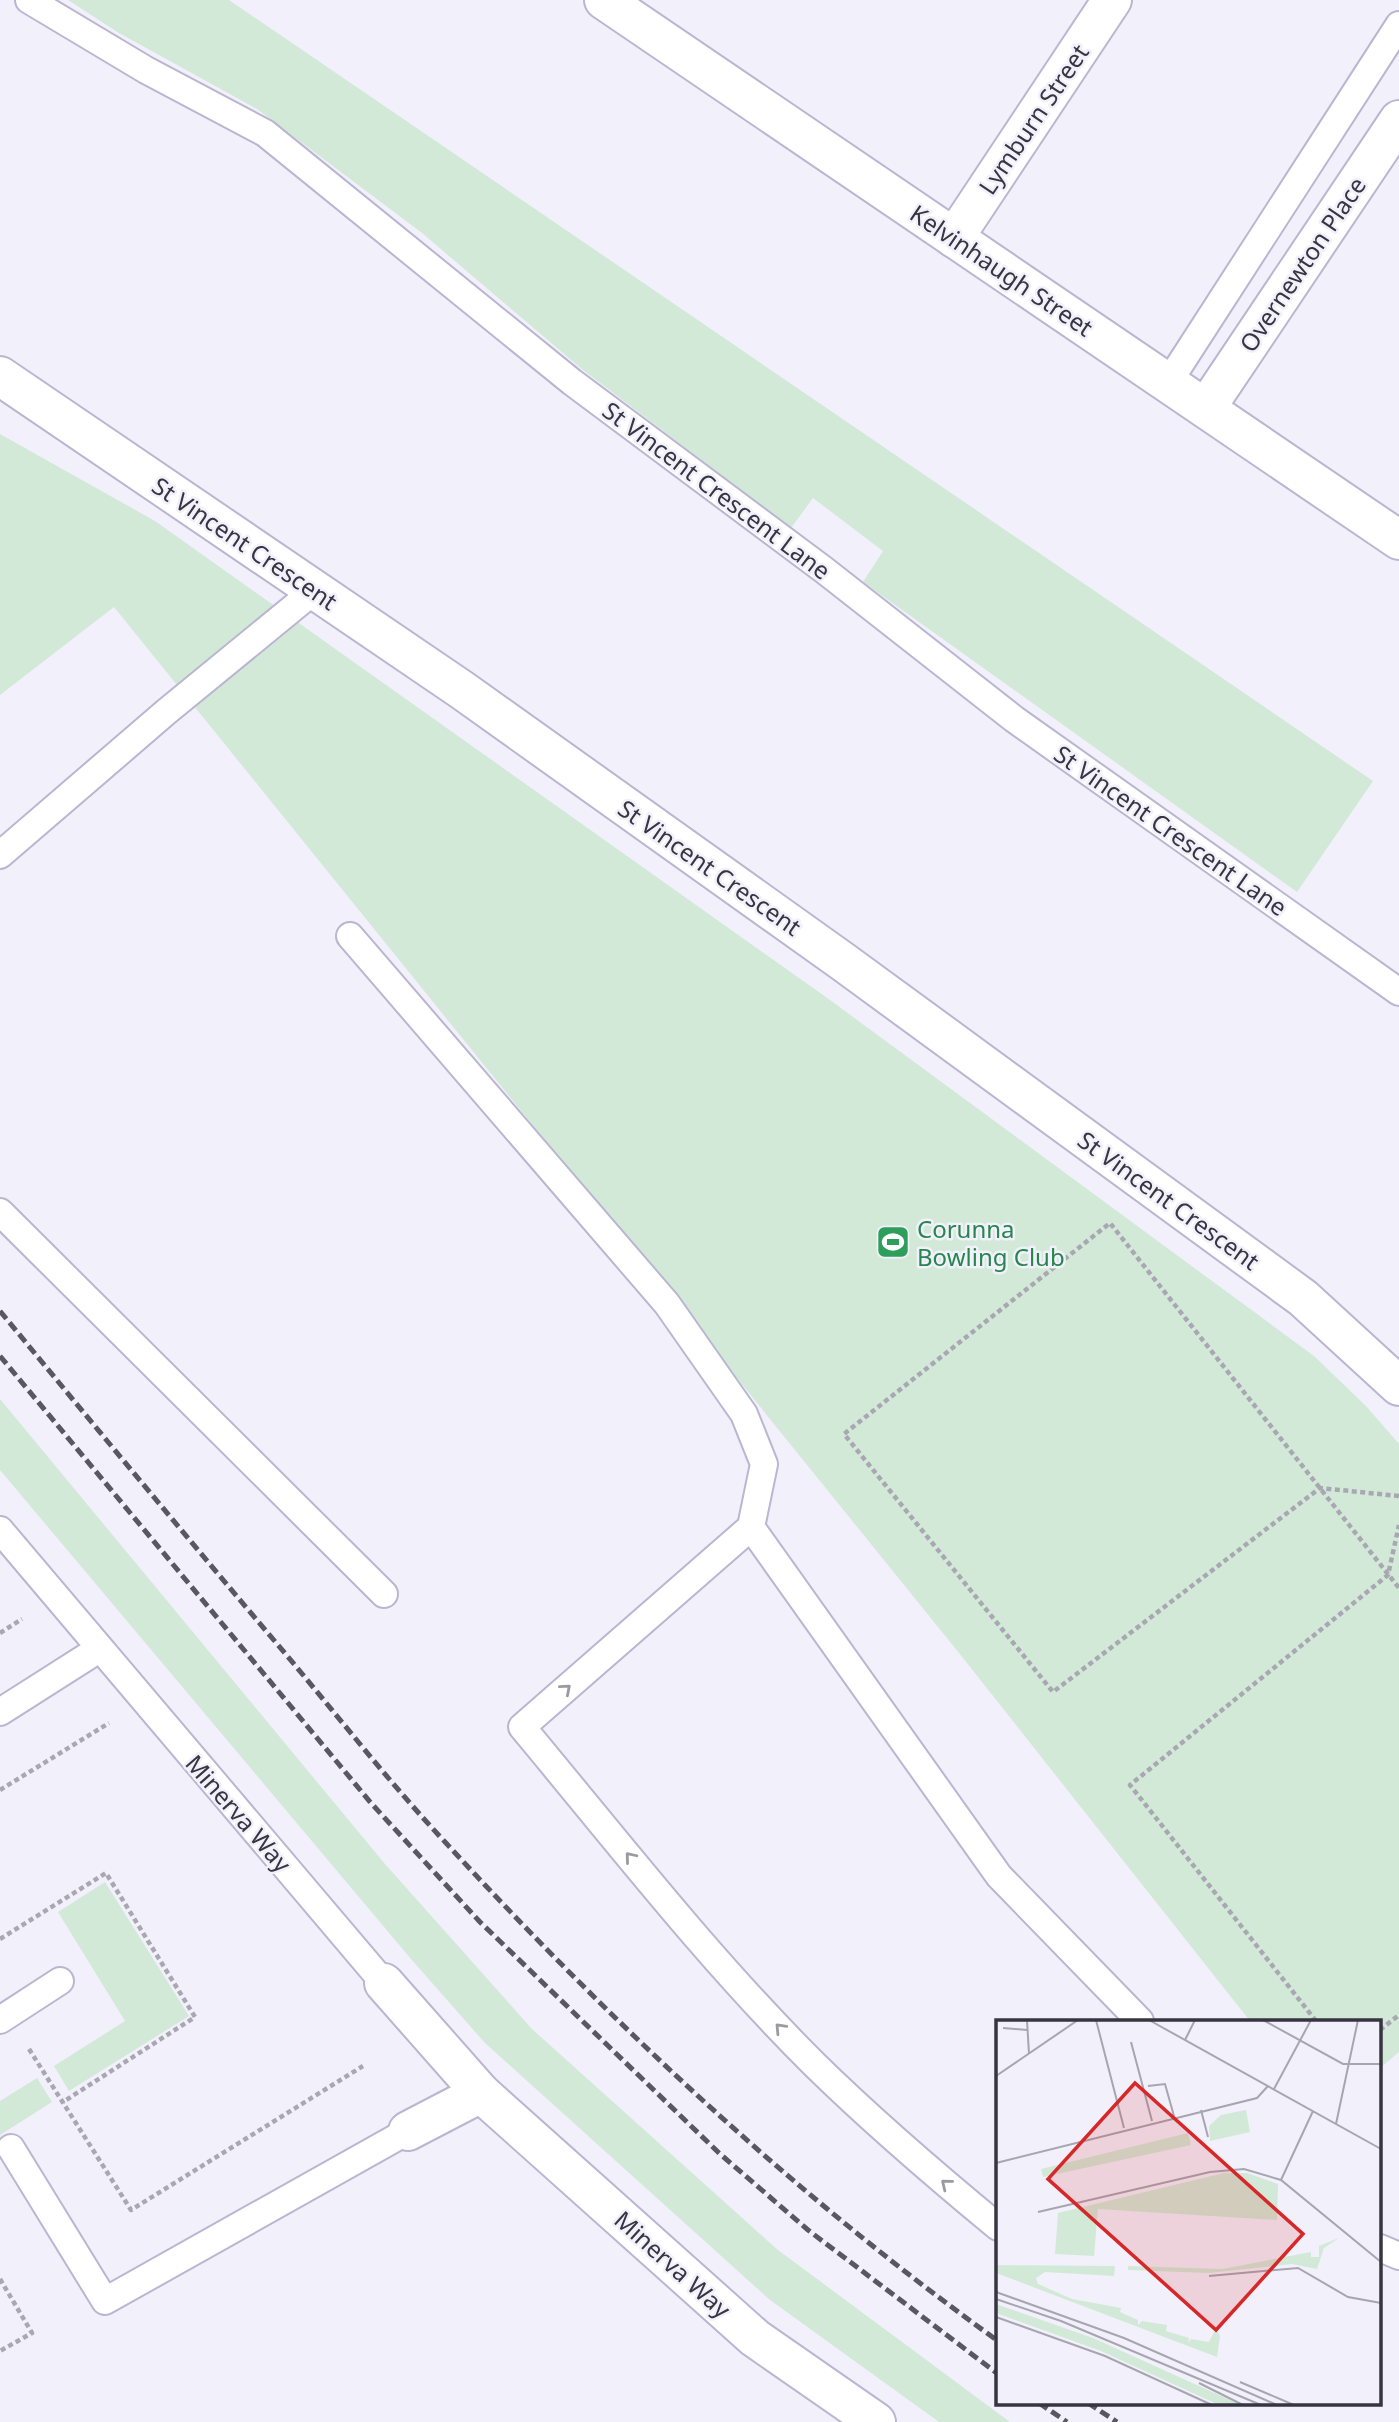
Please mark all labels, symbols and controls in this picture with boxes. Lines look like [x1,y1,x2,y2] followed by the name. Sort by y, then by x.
[970,37,1096,201] street label: Lymburn Street
[1231,170,1373,358] street label: Overnewton Place
[904,197,1100,344] street label: Kelvinhaugh Street
[596,393,838,587] street label: St Vincent Crescent Lane
[146,469,344,617] street label: St Vincent Crescent
[1048,737,1294,923] street label: St Vincent Crescent Lane
[612,791,808,943] street label: St Vincent Crescent
[1072,1123,1267,1277] street label: St Vincent Crescent
[917,1212,1065,1273] place label: Corunna Bowling Club
[874,1223,912,1261] sports icon: Corunna Bowling Club
[558,1685,571,1697] one-way arrow
[179,1747,300,1879] street label: Minerva Way
[626,1852,638,1865] one-way arrow
[996,2020,1382,2404] inset map
[776,2023,788,2036] one-way arrow
[941,2179,953,2192] one-way arrow
[608,2203,739,2326] street label: Minerva Way

